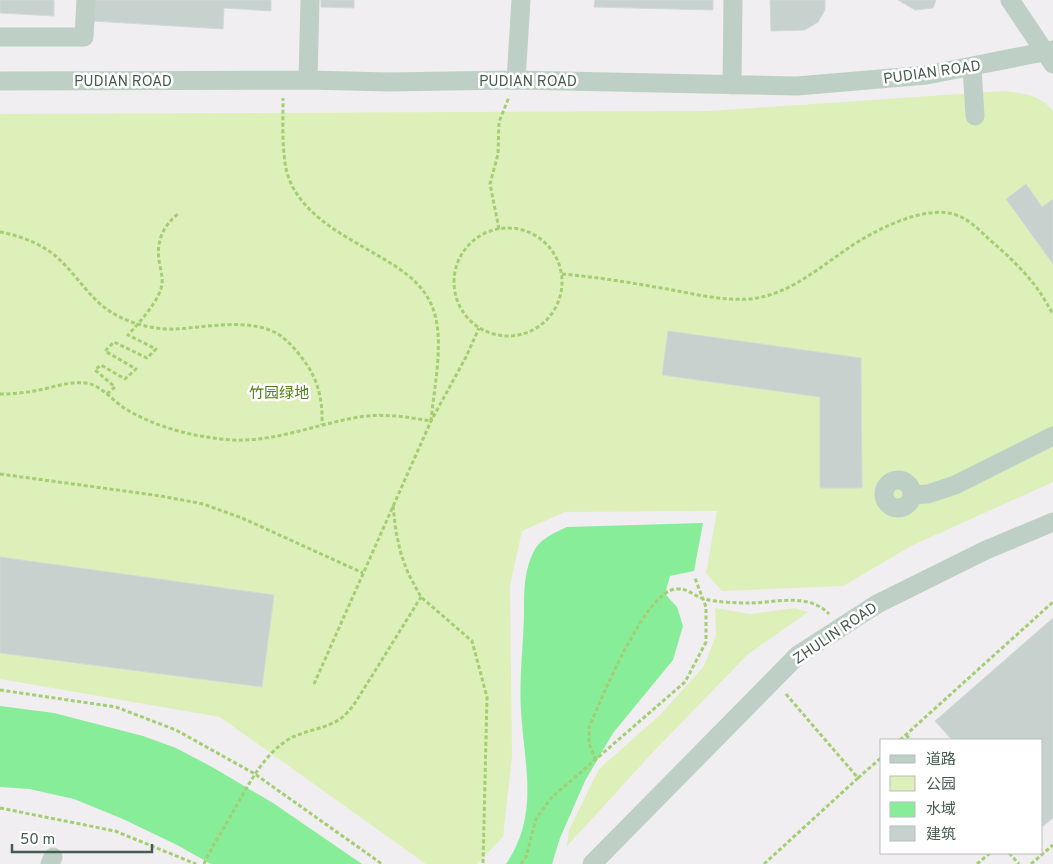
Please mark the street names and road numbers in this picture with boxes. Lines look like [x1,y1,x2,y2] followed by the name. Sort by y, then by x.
[882,57,982,90] street label: PUDIAN ROAD
[74,73,172,92] street label: PUDIAN ROAD
[479,73,577,92] street label: PUDIAN ROAD
[790,599,882,669] street label: ZHULIN ROAD

